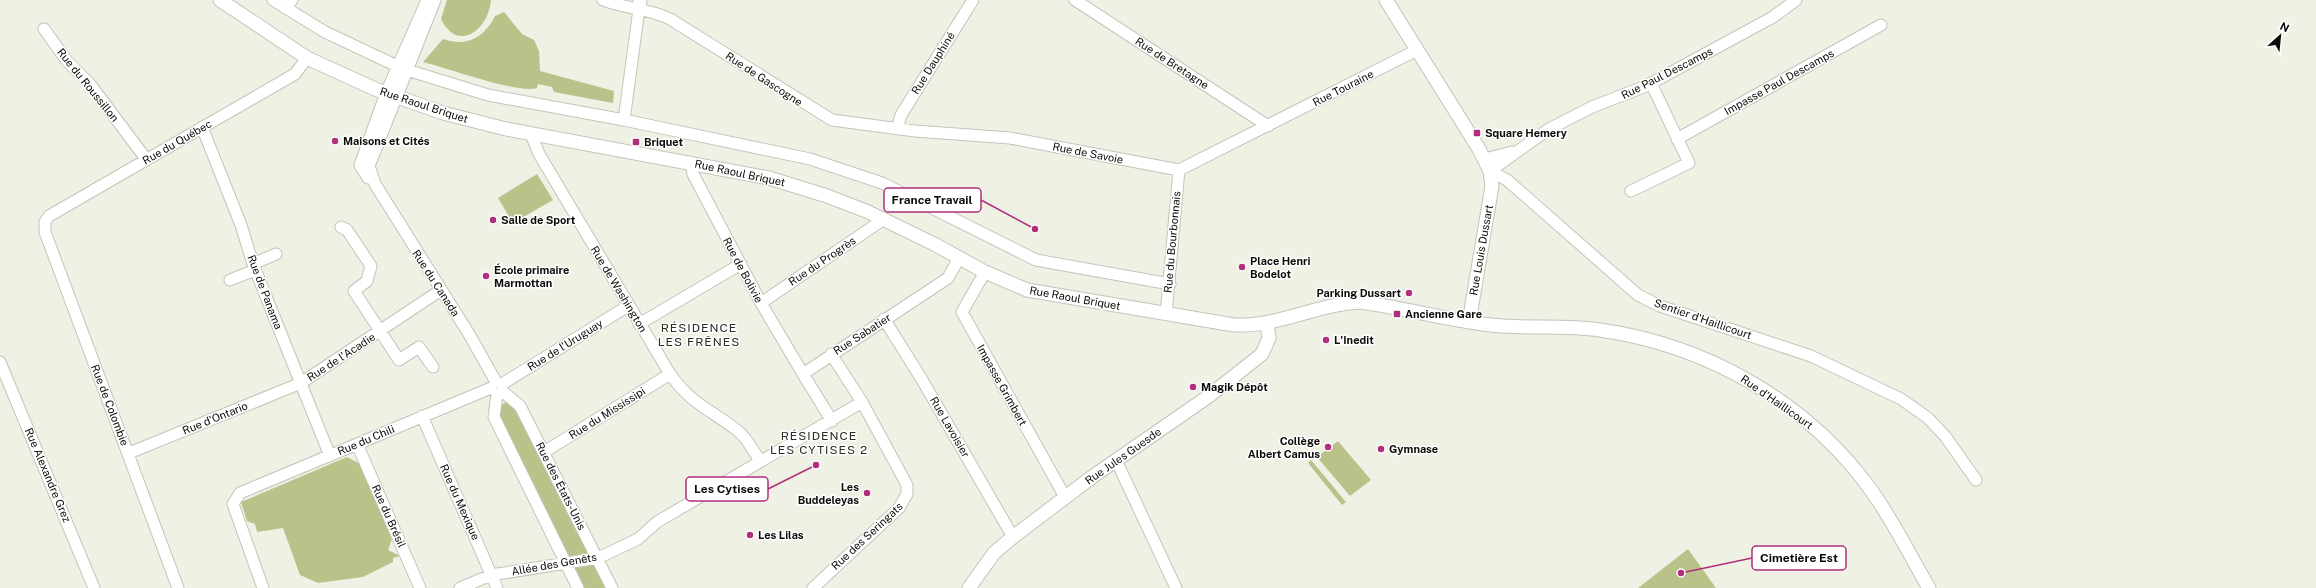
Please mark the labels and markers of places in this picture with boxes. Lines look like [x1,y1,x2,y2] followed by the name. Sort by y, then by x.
[1485,127,1568,139] place label: Square Hemery
[1472,128,1482,138] marker: Square Hemery
[343,135,430,147] place label: Maisons et Cités
[330,136,340,146] marker: Maisons et Cités
[644,136,683,148] place label: Briquet
[631,137,641,147] marker: Briquet
[884,188,981,212] callout: France Travail
[501,214,576,226] place label: Salle de Sport
[488,215,498,225] marker: Salle de Sport
[1250,255,1310,280] place label: Place Henri Bodelot
[1237,262,1247,272] marker: Place Henri Bodelot
[494,263,569,289] place label: École primaire Marmottan
[481,271,491,281] marker: École primaire Marmottan
[1317,287,1401,299] place label: Parking Dussart
[1404,288,1414,298] marker: Parking Dussart
[1405,308,1482,320] place label: Ancienne Gare
[1392,309,1402,319] marker: Ancienne Gare
[1334,334,1374,346] place label: L'Inedit
[1321,335,1331,345] marker: L'Inedit
[1201,381,1268,393] place label: Magik Dépôt
[1188,382,1198,392] marker: Magik Dépôt
[1248,435,1320,460] place label: Collège Albert Camus
[1323,442,1333,452] marker: Collège Albert Camus
[1389,443,1438,455] place label: Gymnase
[1376,444,1386,454] marker: Gymnase
[686,477,768,501] callout: Les Cytises
[798,481,859,506] place label: Les Buddeleyas
[862,488,872,498] marker: Les Buddeleyas
[758,529,804,541] place label: Les Lilas
[745,530,755,540] marker: Les Lilas
[1752,546,1846,570] callout: Cimetière Est

